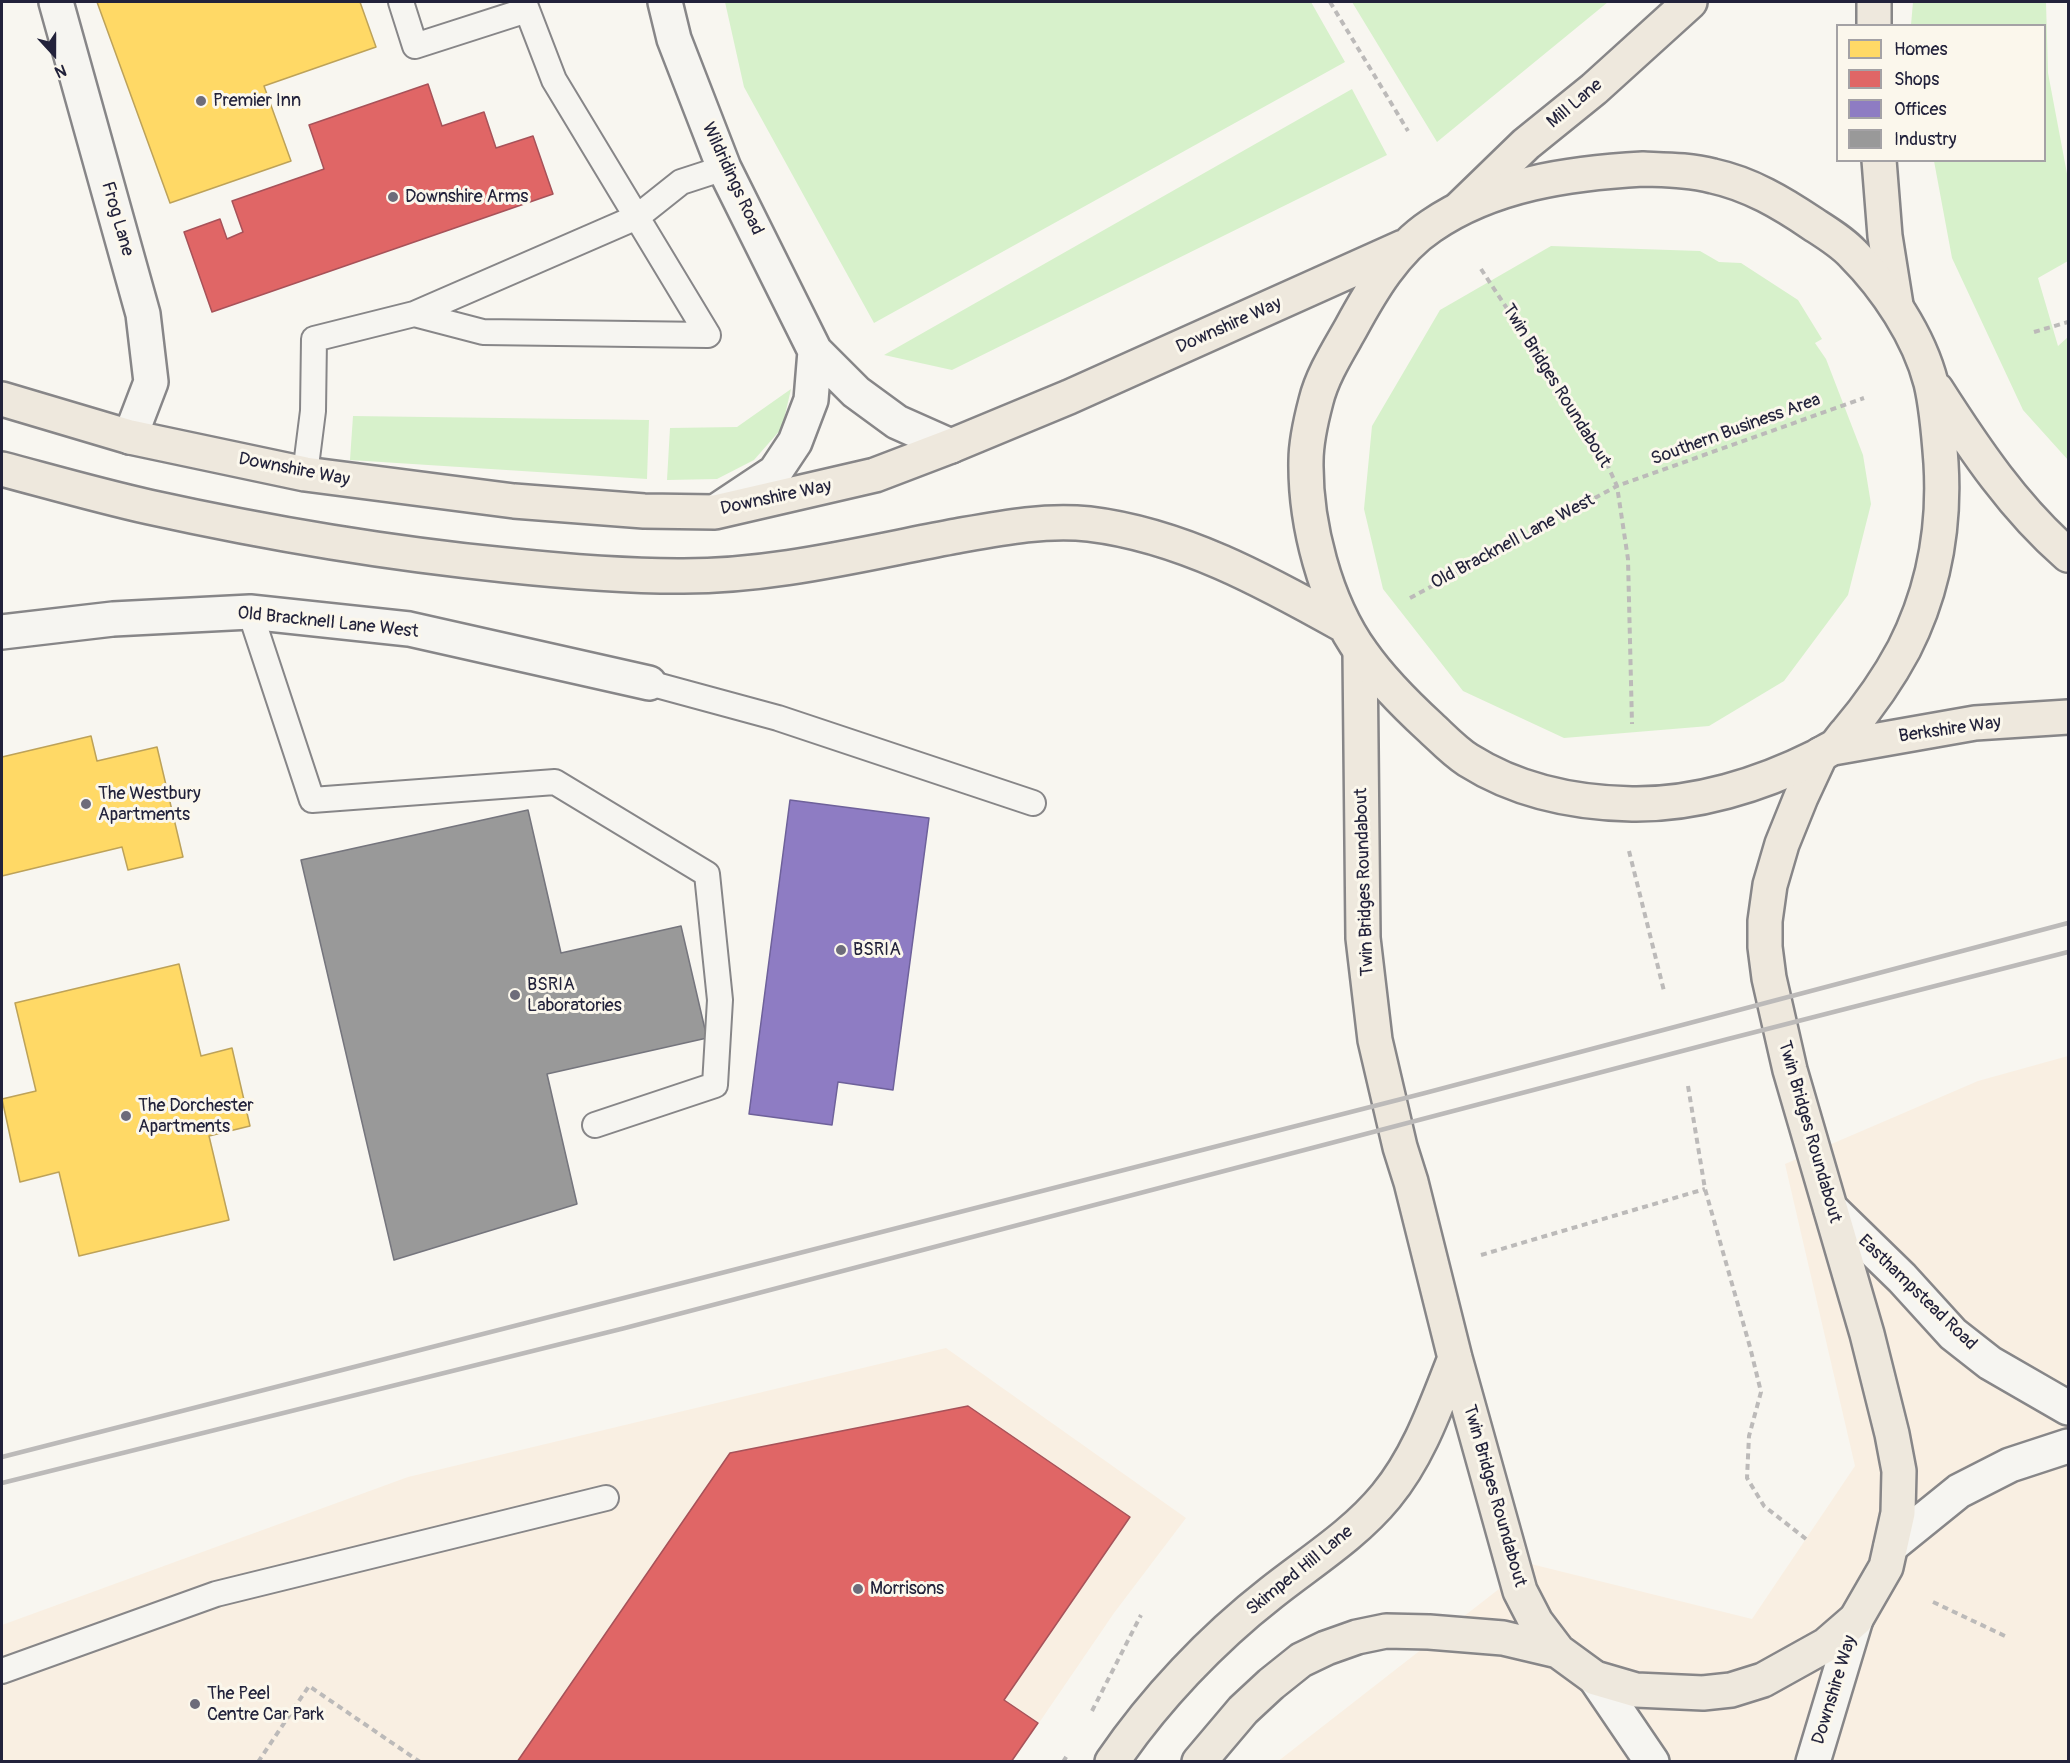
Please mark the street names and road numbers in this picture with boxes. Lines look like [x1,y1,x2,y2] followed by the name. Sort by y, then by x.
[1543,75,1607,133] street label: Mill Lane
[697,119,767,239] street label: Wildridings Road
[96,179,138,259] street label: Frog Lane
[1173,293,1285,359] street label: Downshire Way
[1497,300,1615,472] street label: Twin Bridges Roundabout
[1648,389,1824,471] street label: Southern Business Area
[237,449,351,491] street label: Downshire Way
[719,476,833,520] street label: Downshire Way
[1428,490,1598,594] street label: Old Bracknell Lane West
[236,603,420,643] street label: Old Bracknell Lane West
[1897,712,2003,748] street label: Berkshire Way
[1351,787,1379,977] street label: Twin Bridges Roundabout
[1773,1038,1845,1226] street label: Twin Bridges Roundabout
[1853,1231,1981,1355] street label: Easthampstead Road
[1458,1402,1530,1590] street label: Twin Bridges Roundabout
[1242,1521,1358,1621] street label: Skimped Hill Lane
[1808,1633,1862,1747] street label: Downshire Way

